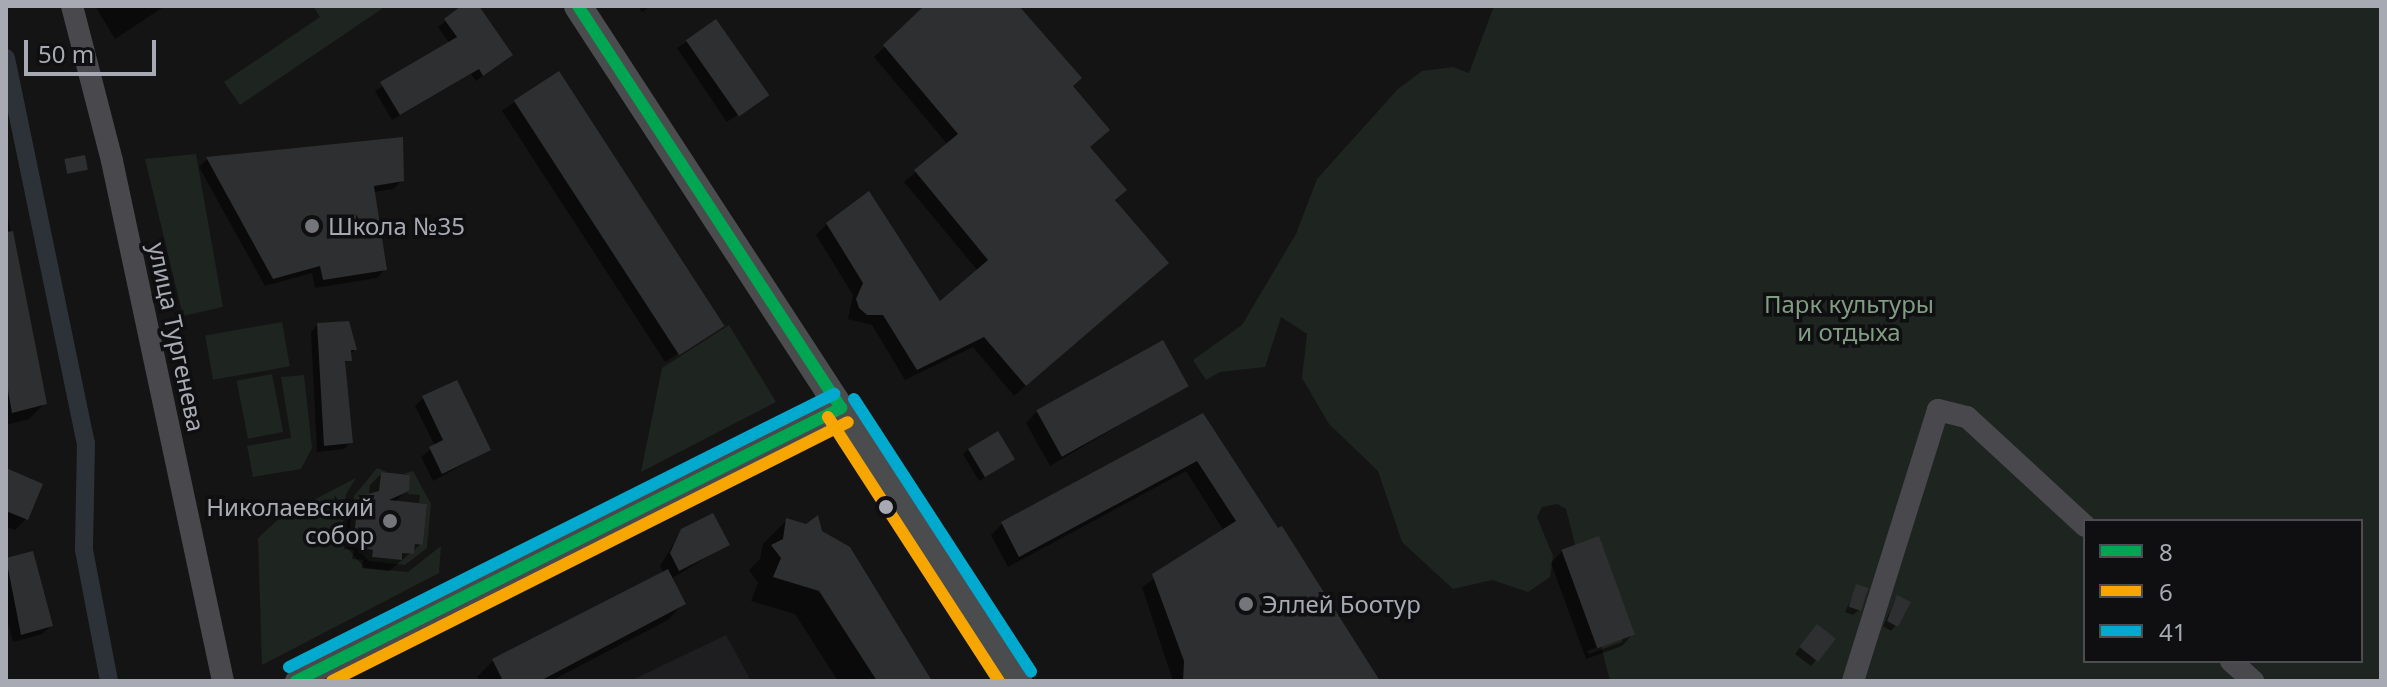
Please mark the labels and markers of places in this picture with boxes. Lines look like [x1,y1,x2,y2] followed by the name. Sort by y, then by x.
[328,212,465,240] place label: Школа №35
[303,217,321,235] marker: Школа №35
[206,493,374,549] place label: Николаевский собор
[878,499,894,515] unlabelled marker
[381,512,399,530] marker: Николаевский собор
[1262,590,1421,618] place label: Эллей Боотур
[1237,595,1255,613] marker: Эллей Боотур

